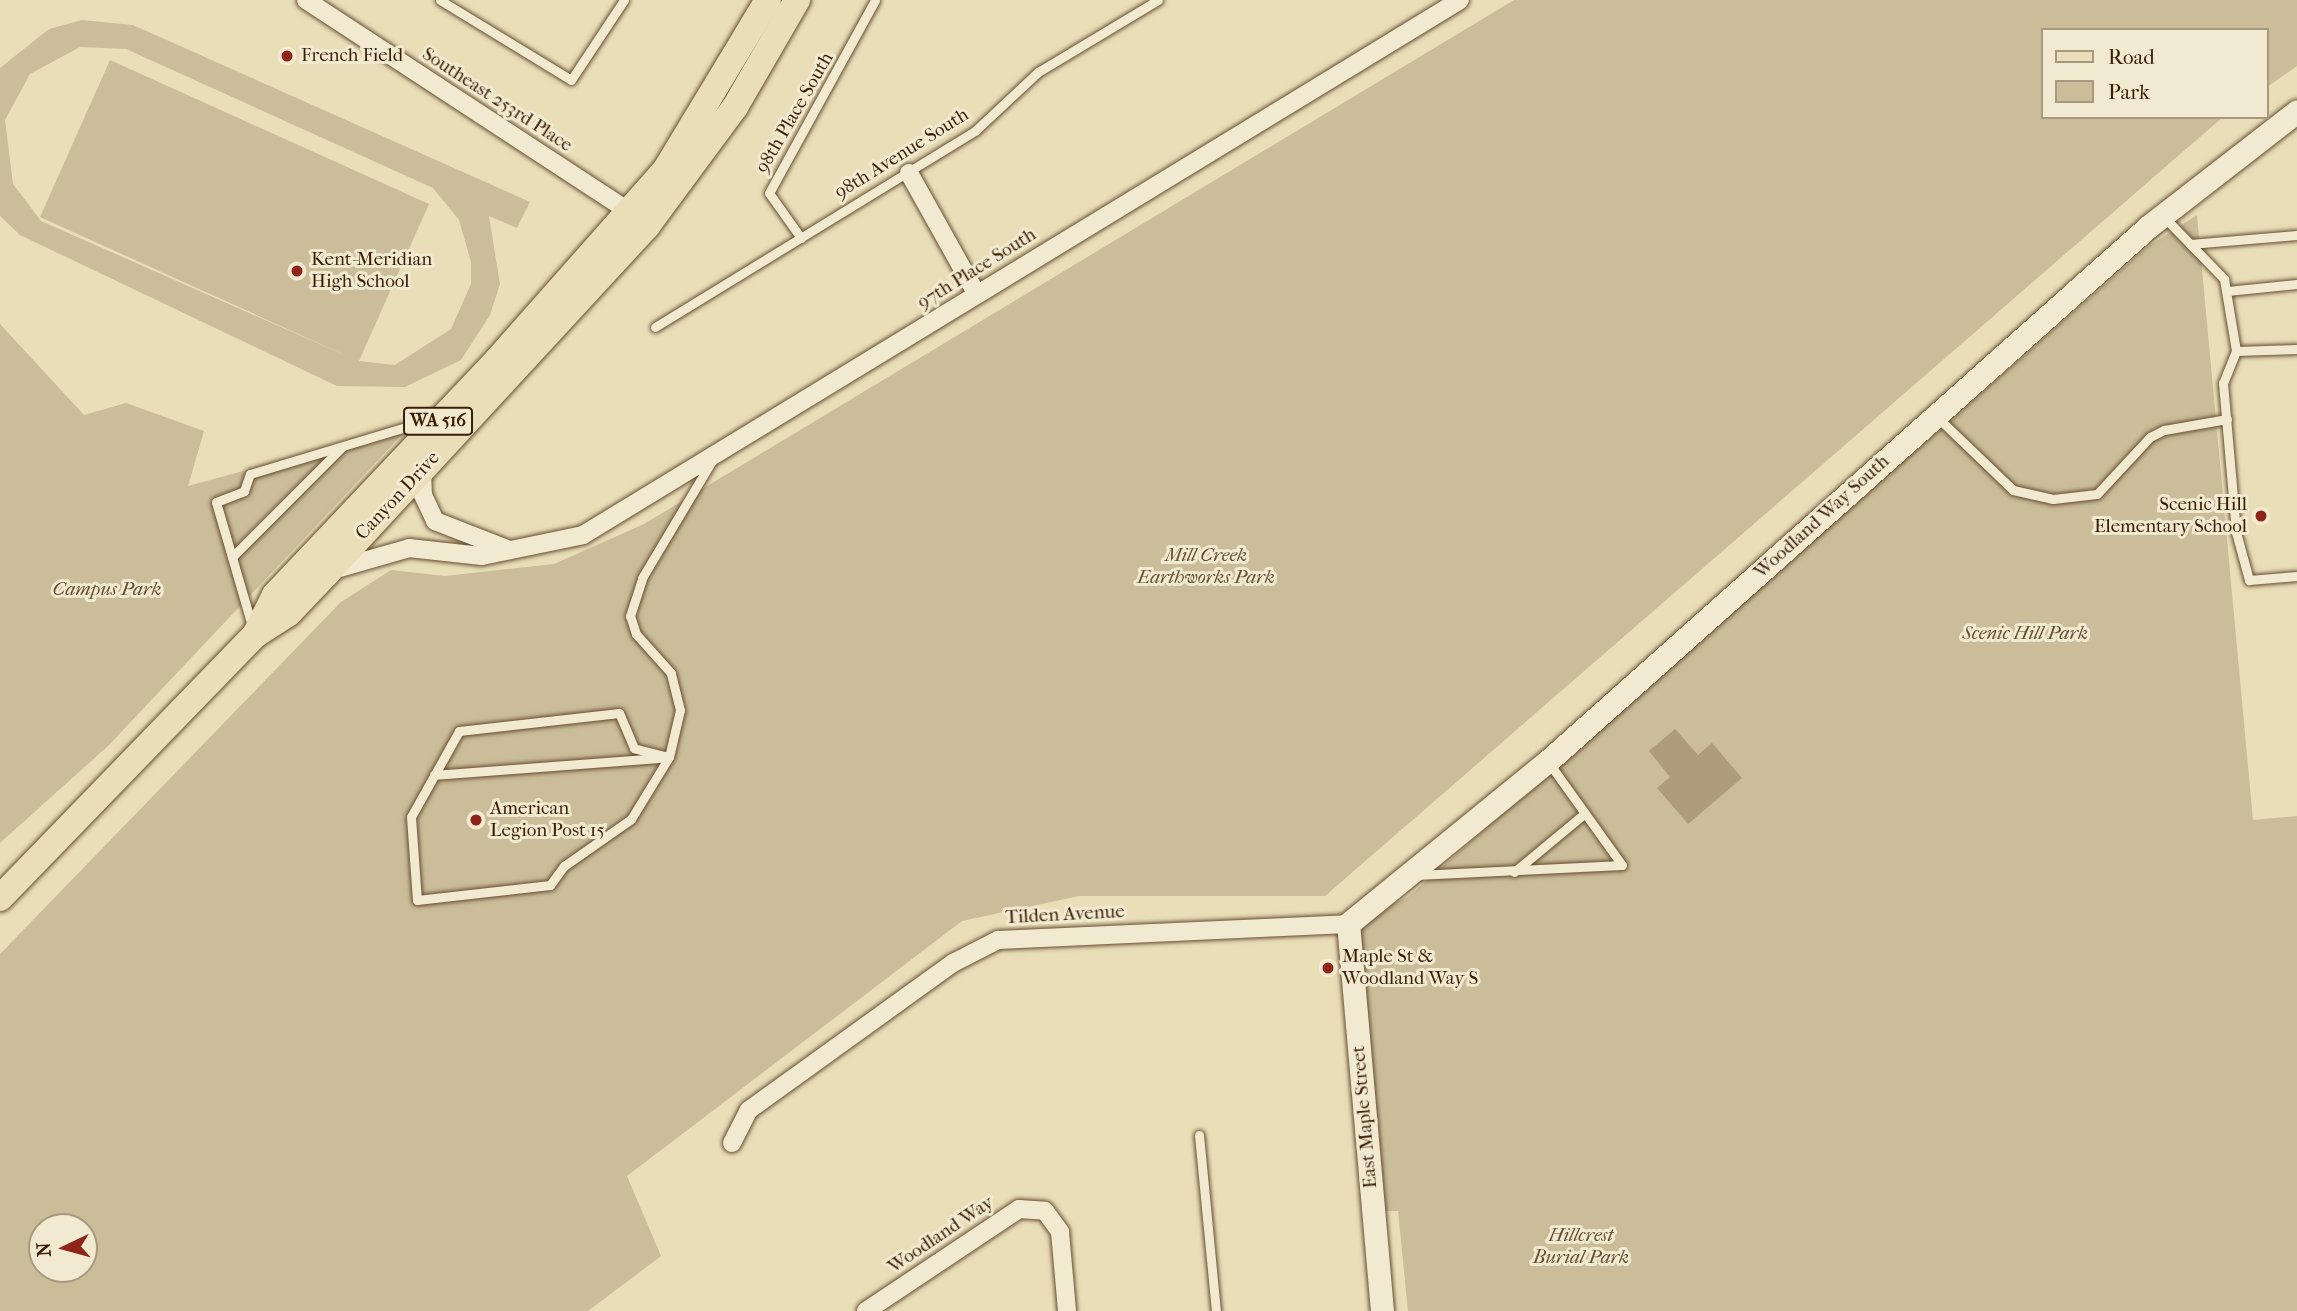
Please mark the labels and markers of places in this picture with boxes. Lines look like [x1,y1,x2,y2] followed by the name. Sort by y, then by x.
[301,45,403,67] place label: French Field
[279,48,295,64] marker: French Field
[311,249,432,293] place label: Kent-Meridian High School
[289,263,305,279] marker: Kent-Meridian High School
[2094,494,2247,538] place label: Scenic Hill Elementary School
[2253,508,2269,524] marker: Scenic Hill Elementary School
[490,798,605,842] place label: American Legion Post 15
[468,812,484,828] marker: American Legion Post 15
[1342,946,1478,990] place label: Maple St & Woodland Way S
[1320,960,1336,976] marker: Maple St & Woodland Way S

